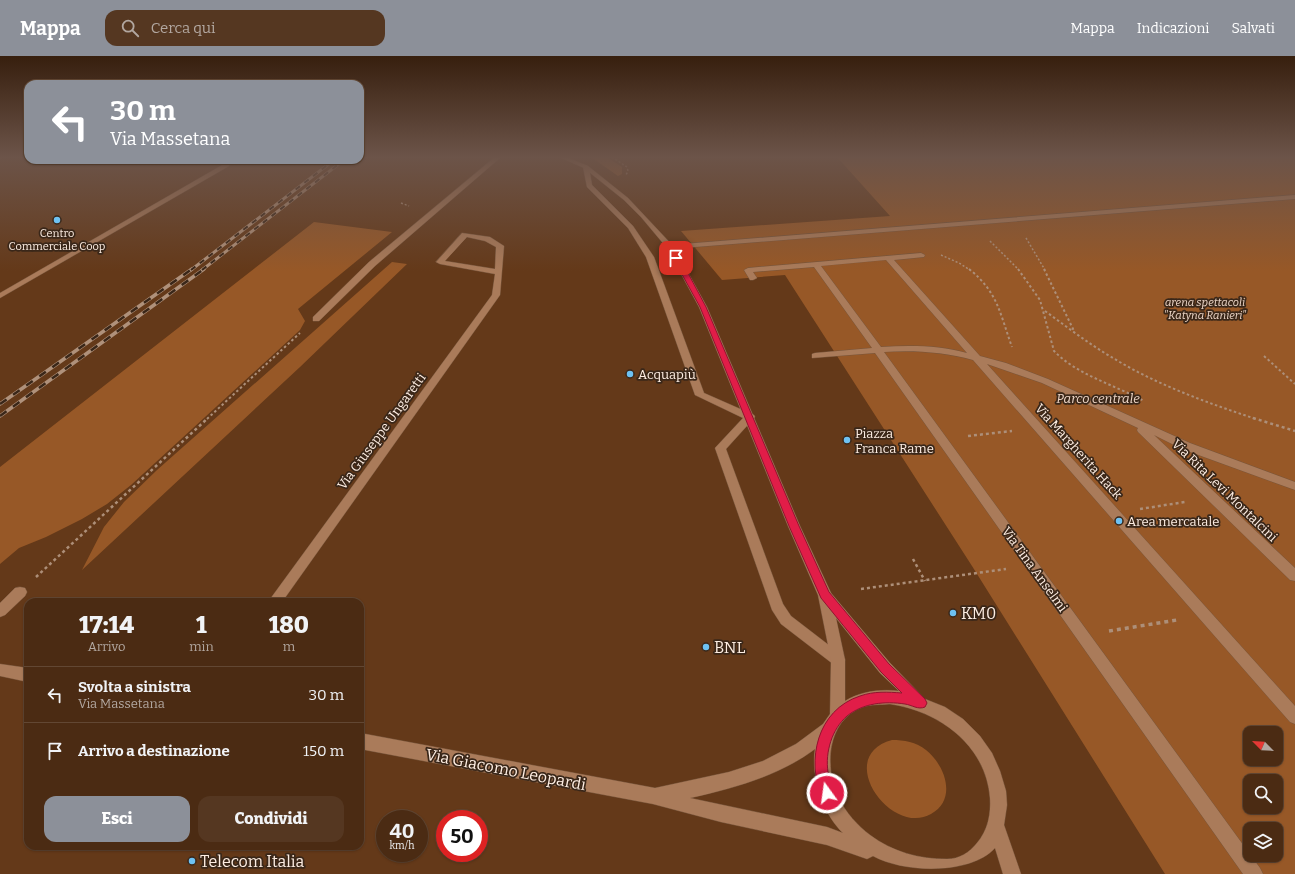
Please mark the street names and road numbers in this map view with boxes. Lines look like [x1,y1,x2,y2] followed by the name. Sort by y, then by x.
[334,370,429,492] street label: Via Giuseppe Ungaretti
[1032,401,1126,502] street label: Via Margherita Hack
[1169,436,1280,545] street label: Via Rita Levi Montalcini
[999,524,1071,615] street label: Via Tina Anselmi
[424,745,588,794] street label: Via Giacomo Leopardi

